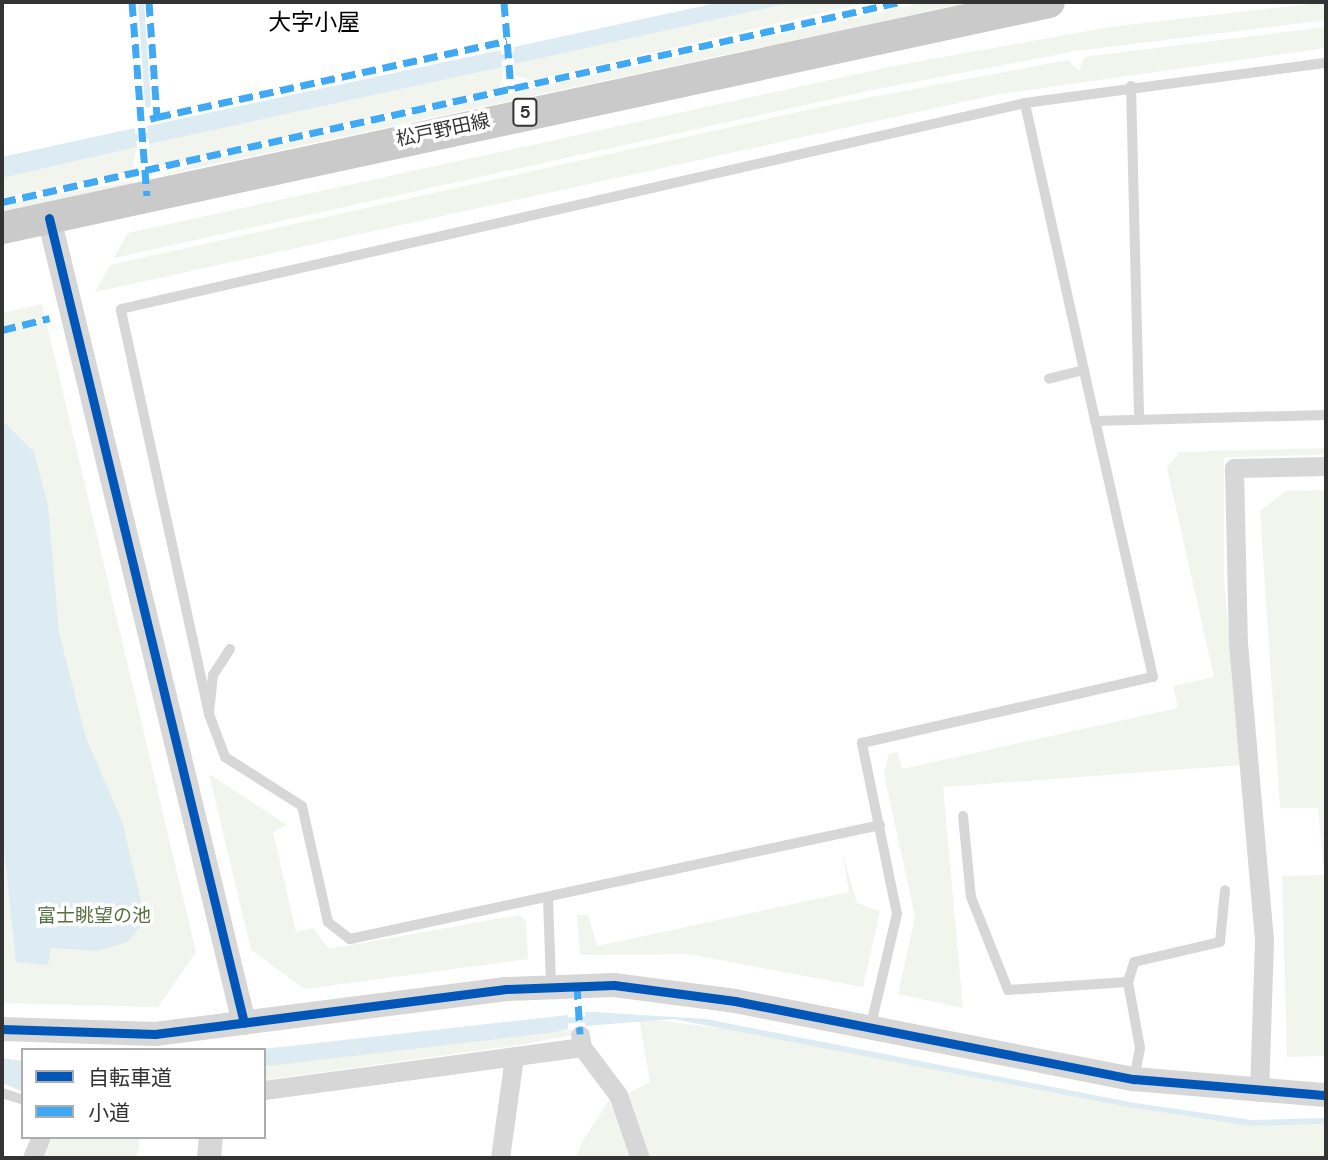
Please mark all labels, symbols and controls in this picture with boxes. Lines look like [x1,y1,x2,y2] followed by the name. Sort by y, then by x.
[268,8,360,36] district label: 大字小屋
[511,98,539,127] road number: 5
[394,109,492,151] street label: 松戸野田線
[37,905,151,927] park label: 富士眺望の池
[21,1048,266,1139] legend
[88,1064,172,1092] text: 自転車道
[88,1099,130,1127] text: 小道

